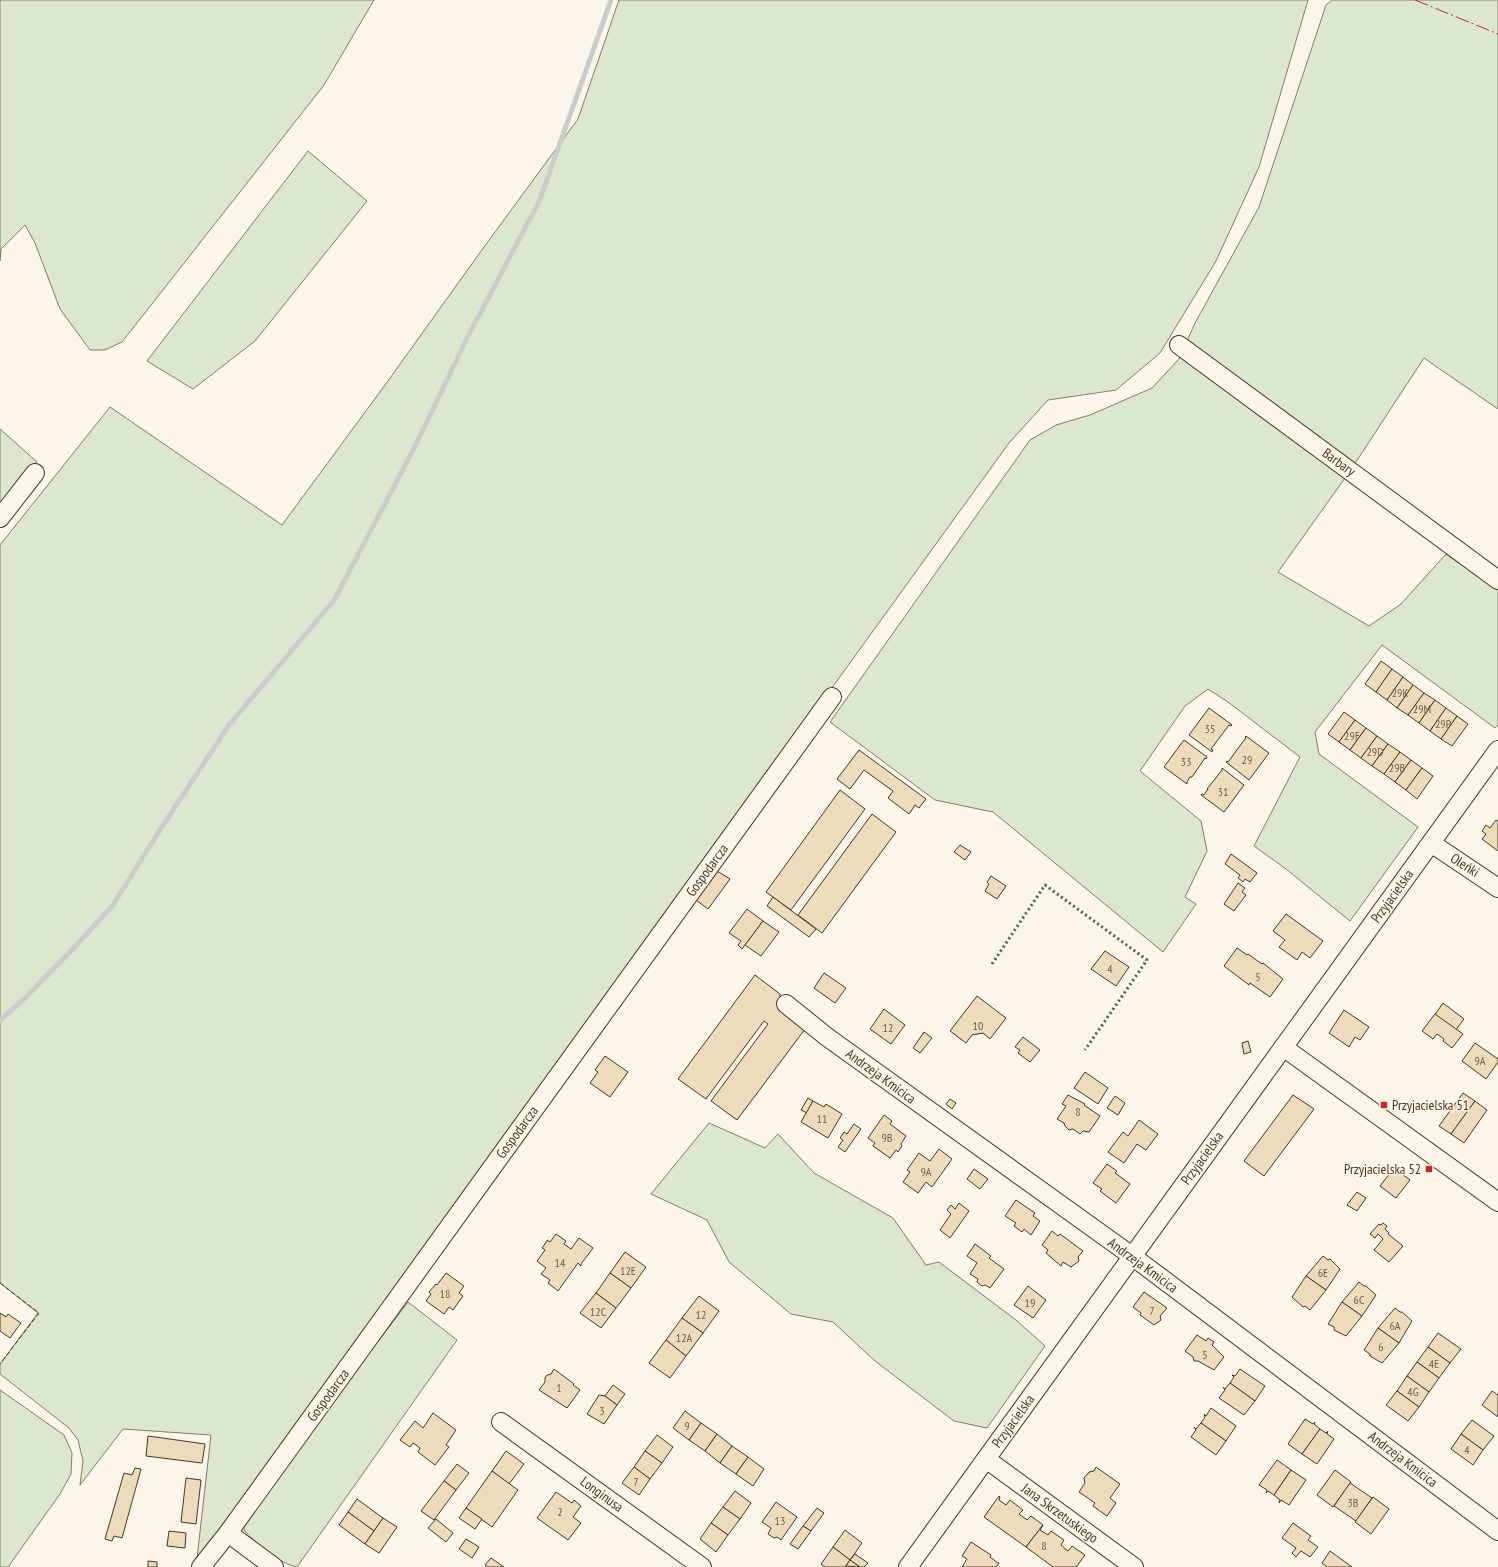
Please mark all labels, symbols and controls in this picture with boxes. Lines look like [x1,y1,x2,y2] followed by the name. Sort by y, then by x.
[1319,444,1360,481] street label: Barbary
[1392,685,1408,700] house number: 29K
[1413,701,1431,716] house number: 29M
[1435,716,1452,731] house number: 29P
[1205,721,1215,736] house number: 35
[1344,728,1360,743] house number: 29F
[1366,744,1384,759] house number: 29D
[1242,752,1252,767] house number: 29
[1181,754,1191,769] house number: 33
[1389,760,1406,775] house number: 29B
[1218,784,1228,799] house number: 31
[682,840,732,900] street label: Gospodarcza
[1447,849,1483,881] street label: Oleńki
[1367,866,1417,926] street label: Przyjacielska
[1107,961,1113,976] house number: 4
[1255,969,1261,984] house number: 5
[973,1018,983,1033] house number: 10
[883,1020,893,1035] house number: 12
[842,1045,920,1107] street label: Andrzeja Kmicica
[1474,1053,1486,1068] house number: 9A
[1392,1096,1469,1114] place label: Przyjacielska 51
[1379,1100,1389,1110] marker: Przyjacielska 51
[492,1102,542,1162] street label: Gospodarcza
[1075,1104,1081,1119] house number: 8
[817,1111,827,1126] house number: 11
[1177,1128,1227,1188] street label: Przyjacielska
[881,1130,893,1145] house number: 9B
[1344,1160,1421,1178] place label: Przyjacielska 52
[920,1164,932,1179] house number: 9A
[1424,1164,1434,1174] marker: Przyjacielska 52
[1104,1234,1182,1296] street label: Andrzeja Kmicica
[555,1255,566,1270] house number: 14
[620,1263,636,1278] house number: 12E
[1318,1265,1328,1280] house number: 6E
[440,1286,450,1301] house number: 18
[1354,1292,1365,1307] house number: 6C
[1025,1295,1035,1310] house number: 19
[1149,1303,1155,1318] house number: 7
[590,1304,607,1319] house number: 12C
[696,1307,706,1322] house number: 12
[1389,1318,1401,1333] house number: 6A
[676,1330,693,1345] house number: 12A
[1378,1339,1384,1354] house number: 6
[1202,1347,1208,1362] house number: 5
[1429,1356,1439,1371] house number: 4E
[303,1365,353,1425] street label: Gospodarcza
[556,1380,562,1395] house number: 1
[1407,1384,1419,1399] house number: 4G
[988,1391,1038,1451] street label: Przyjacielska
[599,1403,605,1418] house number: 3
[684,1418,690,1433] house number: 9
[1365,1427,1441,1491] street label: Andrzeja Kmicica
[1464,1442,1470,1457] house number: 4
[577,1472,627,1516] street label: Longinusa
[633,1474,639,1489] house number: 7
[1017,1479,1102,1547] street label: Jana Skrzetuskiego
[1347,1495,1359,1510] house number: 3B
[557,1504,563,1519] house number: 2
[775,1513,785,1528] house number: 13
[1041,1538,1047,1553] house number: 8

